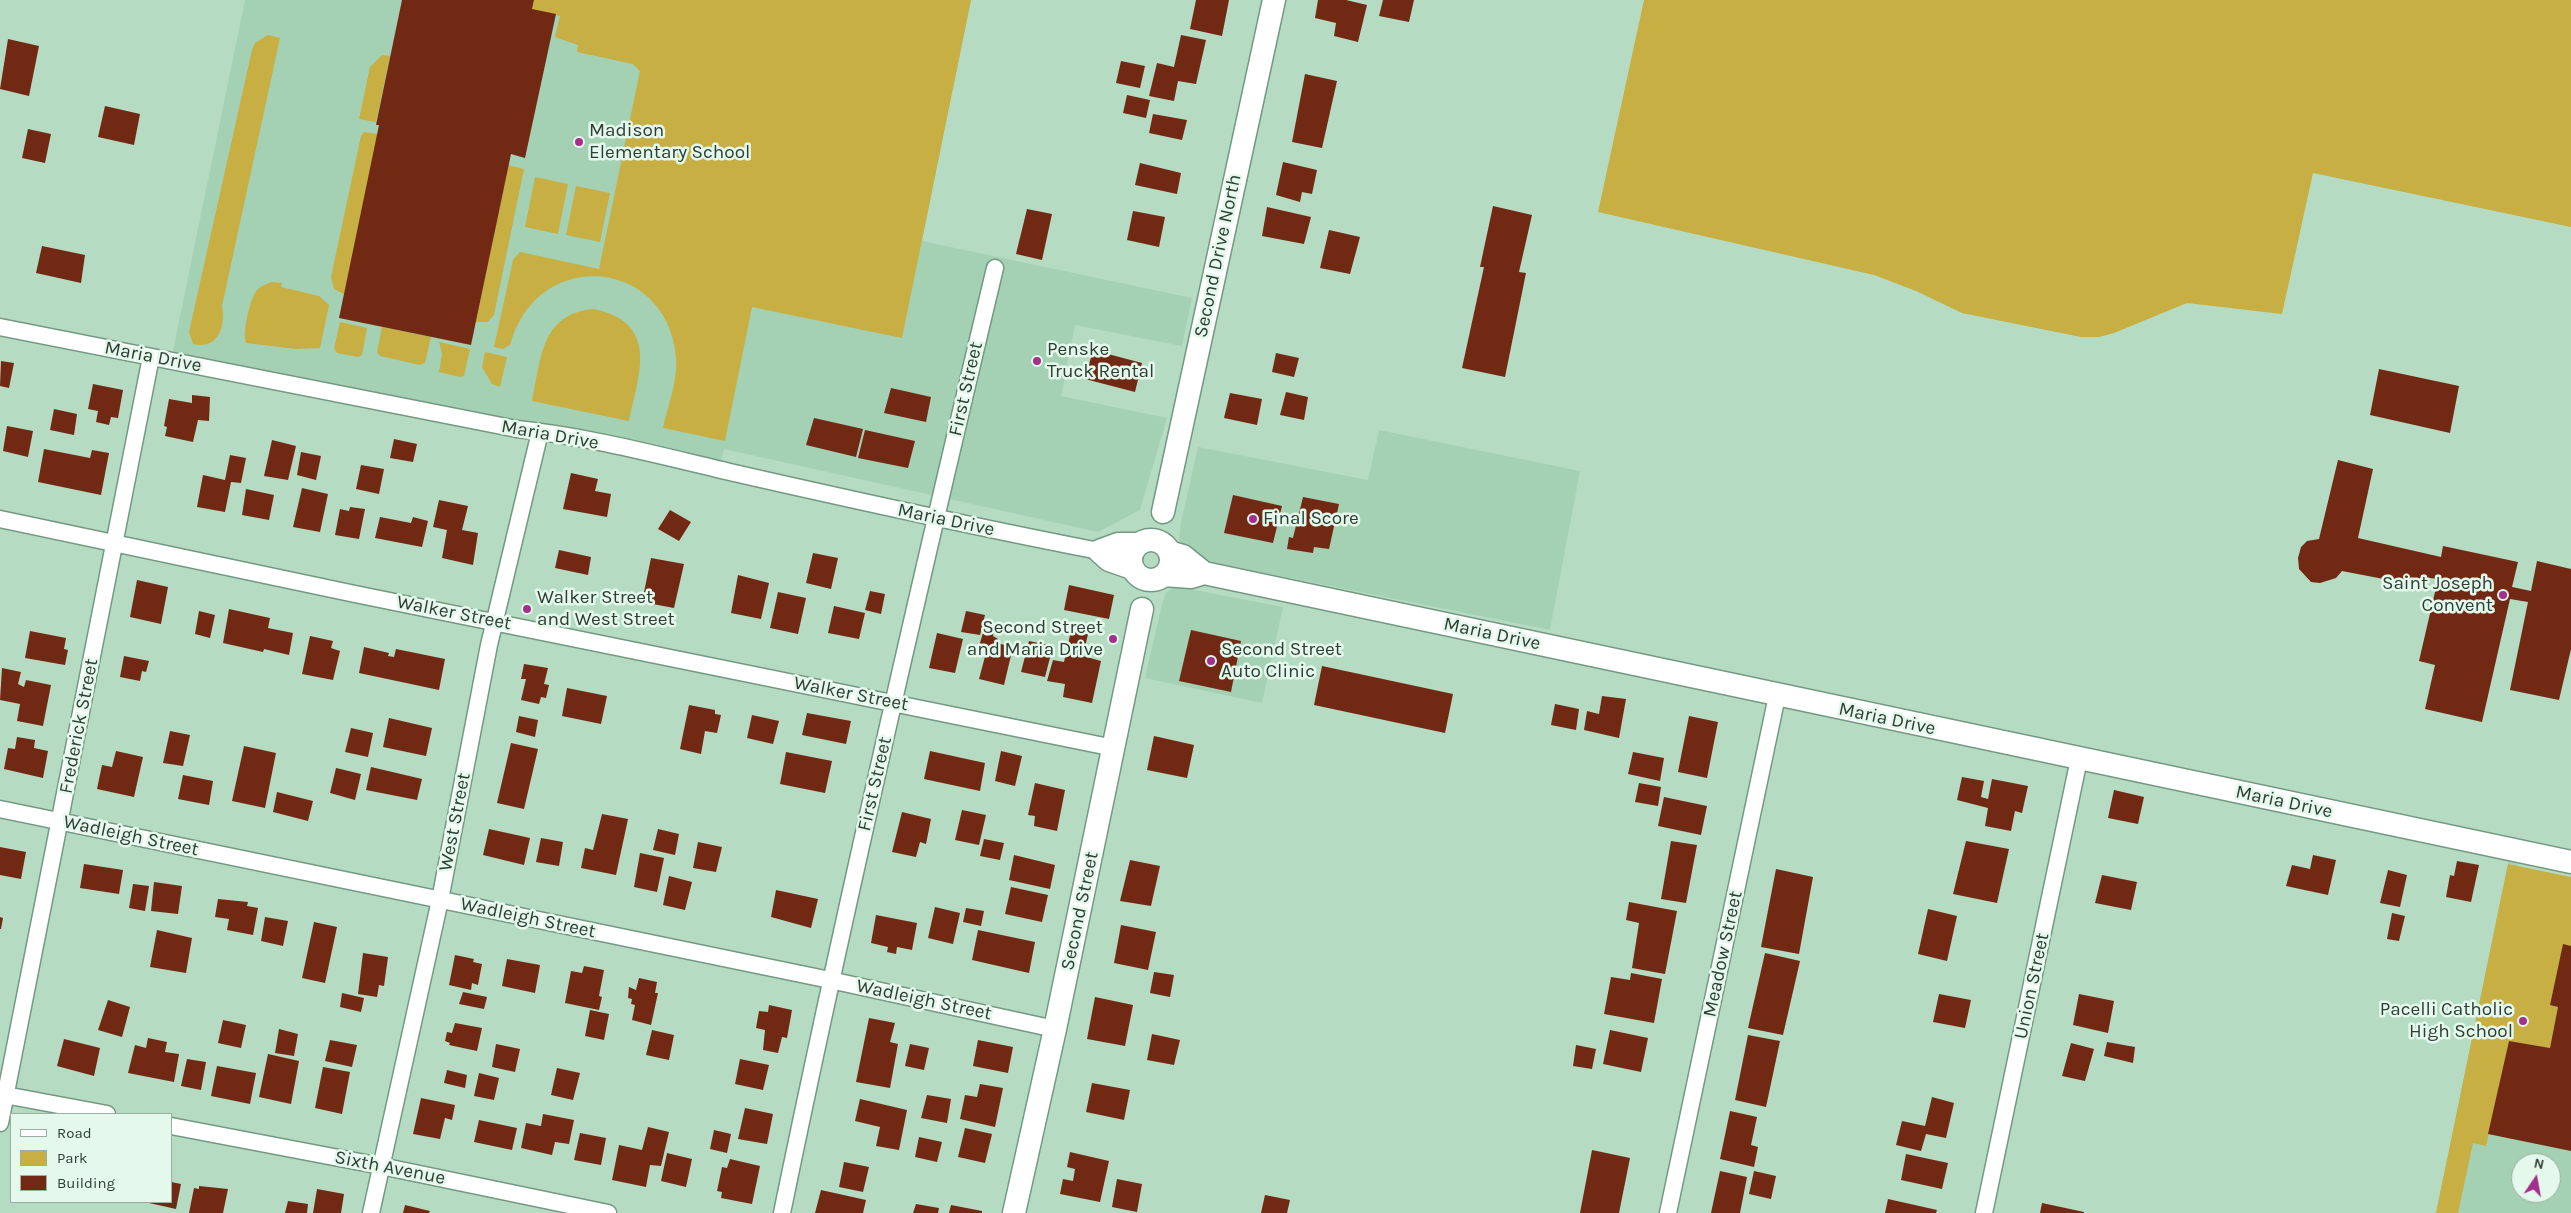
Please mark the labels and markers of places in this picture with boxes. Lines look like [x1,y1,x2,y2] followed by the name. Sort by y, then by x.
[589,120,750,164] place label: Madison Elementary School
[573,136,585,148] marker: Madison Elementary School
[1047,339,1154,383] place label: Penske Truck Rental
[1031,355,1043,367] marker: Penske Truck Rental
[1263,508,1359,530] place label: Final Score
[1247,513,1259,525] marker: Final Score
[2382,573,2493,617] place label: Saint Joseph Convent
[537,587,675,631] place label: Walker Street and West Street
[2497,589,2509,601] marker: Saint Joseph Convent
[521,603,533,615] marker: Walker Street and West Street
[967,617,1103,661] place label: Second Street and Maria Drive
[1107,633,1119,645] marker: Second Street and Maria Drive
[1221,639,1342,683] place label: Second Street Auto Clinic
[1205,655,1217,667] marker: Second Street Auto Clinic
[2380,999,2513,1043] place label: Pacelli Catholic High School
[2517,1015,2529,1027] marker: Pacelli Catholic High School

